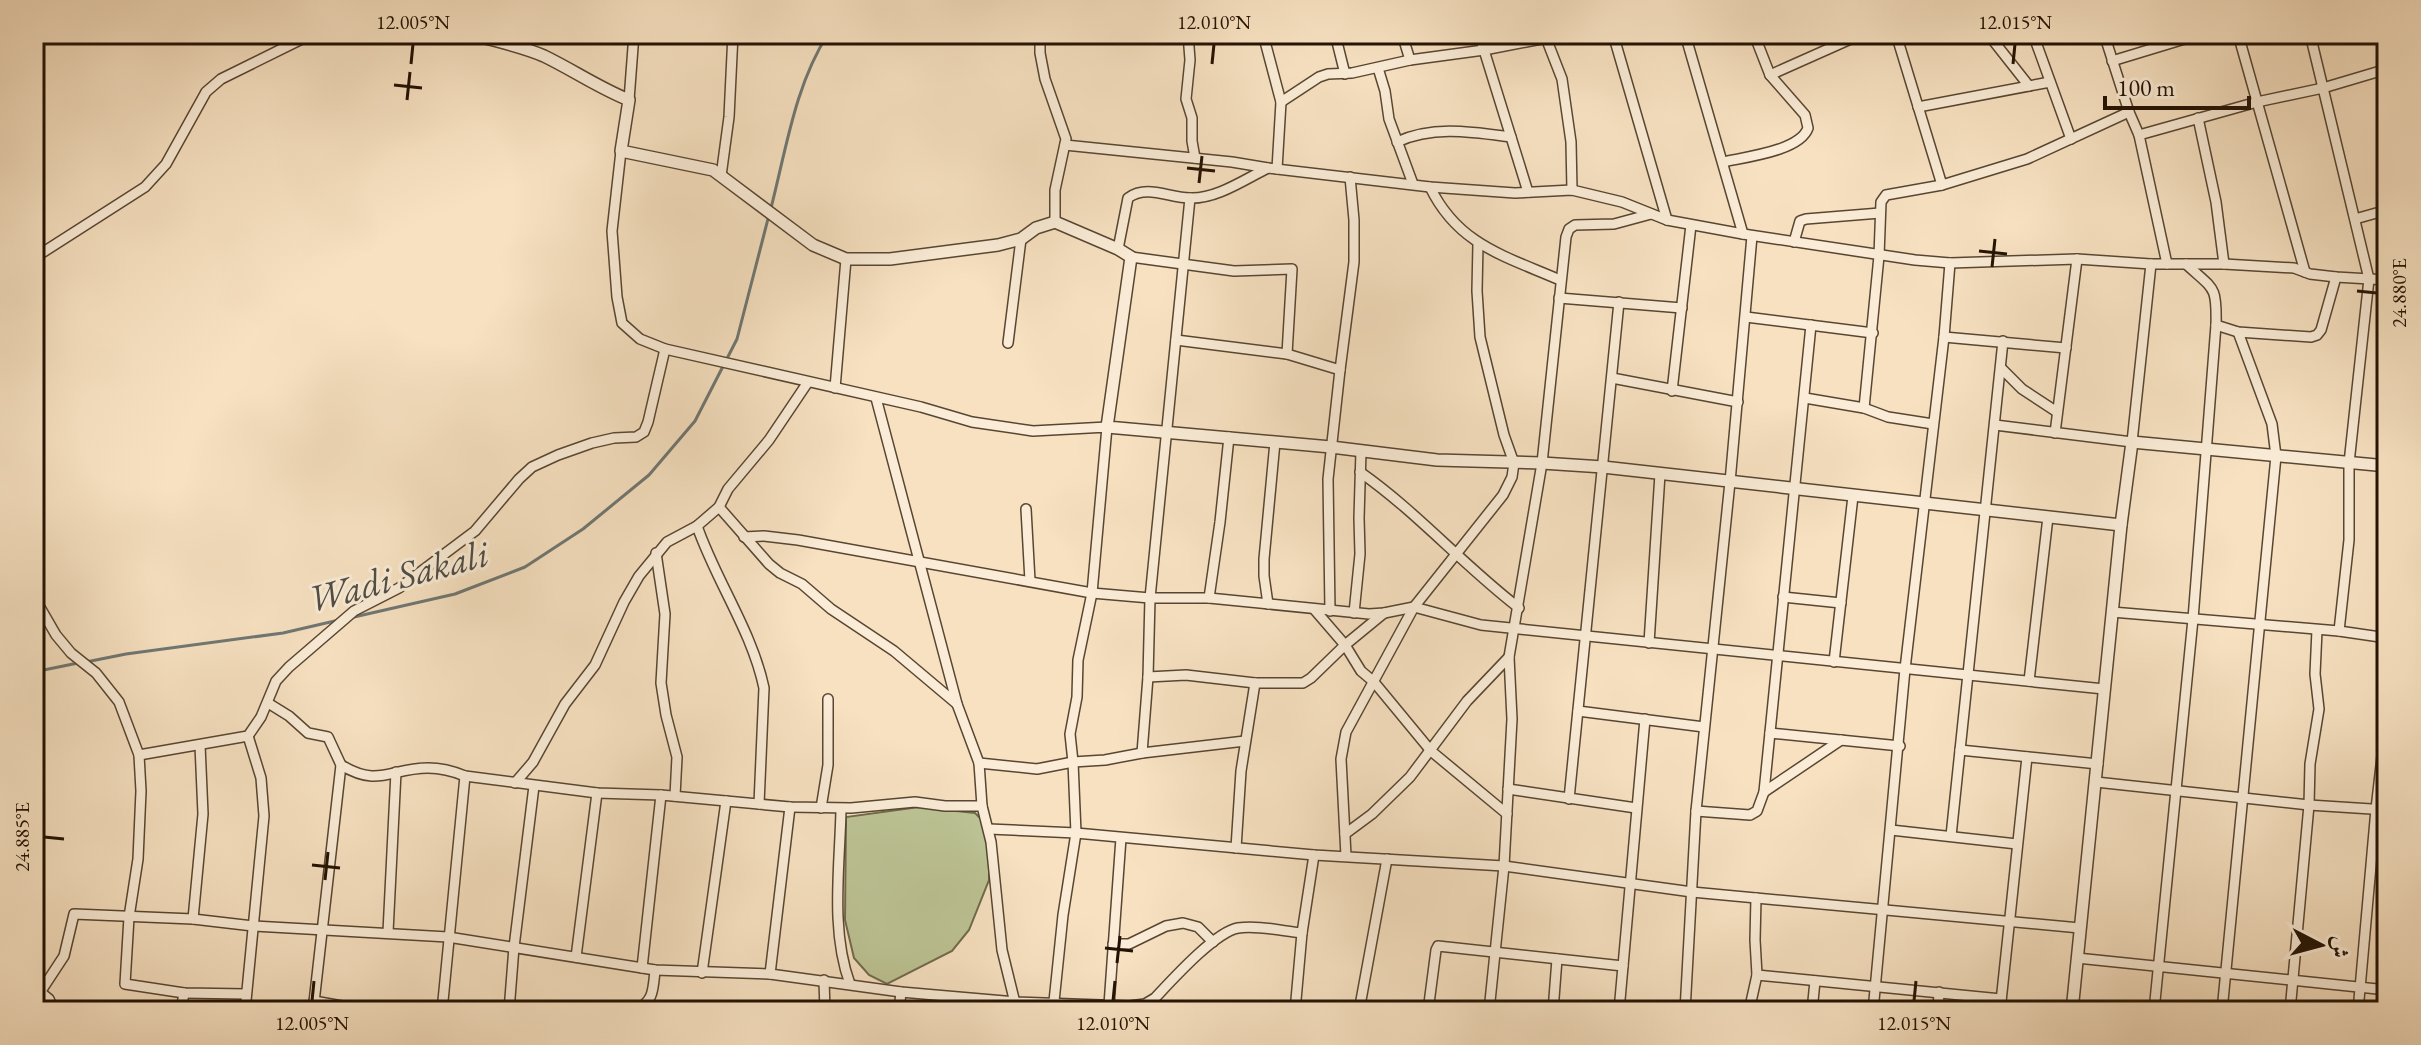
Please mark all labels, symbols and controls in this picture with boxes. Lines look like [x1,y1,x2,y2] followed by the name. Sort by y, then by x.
[376,9,450,35] text: 12.005°N
[1177,9,1251,35] text: 12.010°N
[1978,9,2052,35] text: 12.015°N
[2105,60,2249,110] scale bar
[2117,72,2175,103] text: 100 m
[2386,258,2412,328] text: 24.880°E
[302,527,495,623] water label: Wadi Sakali
[9,802,35,872] text: 24.885°E
[2281,905,2361,985] north arrow
[2325,935,2356,959] text: ش
[275,1010,349,1036] text: 12.005°N
[1076,1010,1150,1036] text: 12.010°N
[1877,1010,1951,1036] text: 12.015°N

